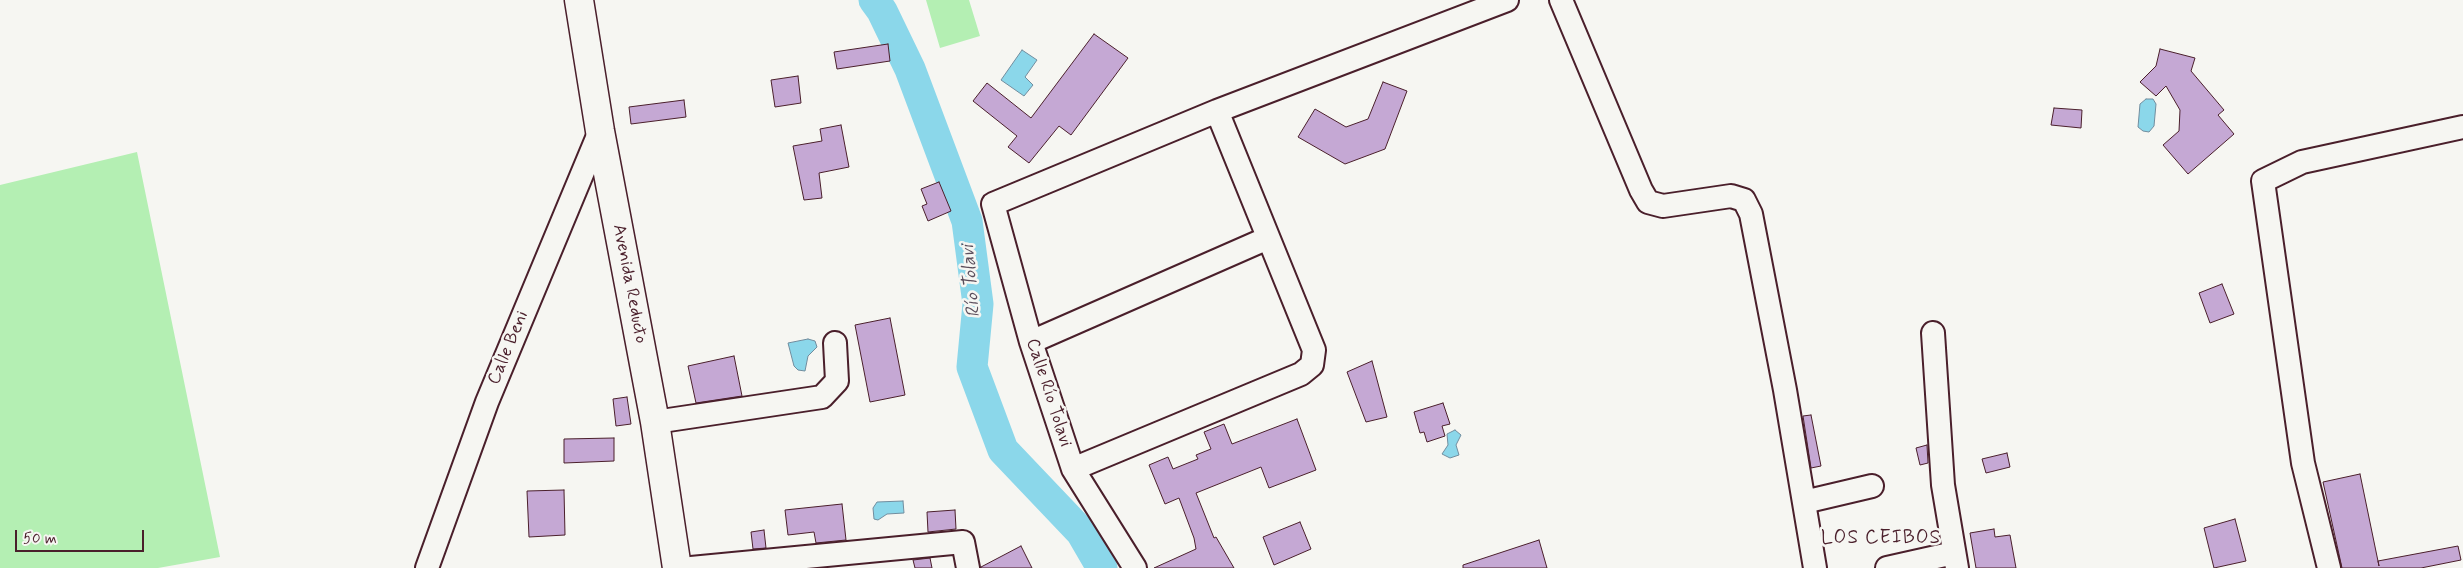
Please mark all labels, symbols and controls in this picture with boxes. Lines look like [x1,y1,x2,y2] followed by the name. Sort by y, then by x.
[607,223,651,345] street label: Avenida Reducto
[957,244,987,318] water label: Río Tolavi
[484,308,534,388] street label: Calle Beni
[1020,336,1076,450] street label: Calle Río Tolavi
[18,520,146,552] scale bar
[1820,528,1942,550] district label: LOS CEIBOS
[23,529,57,549] text: 50 m

